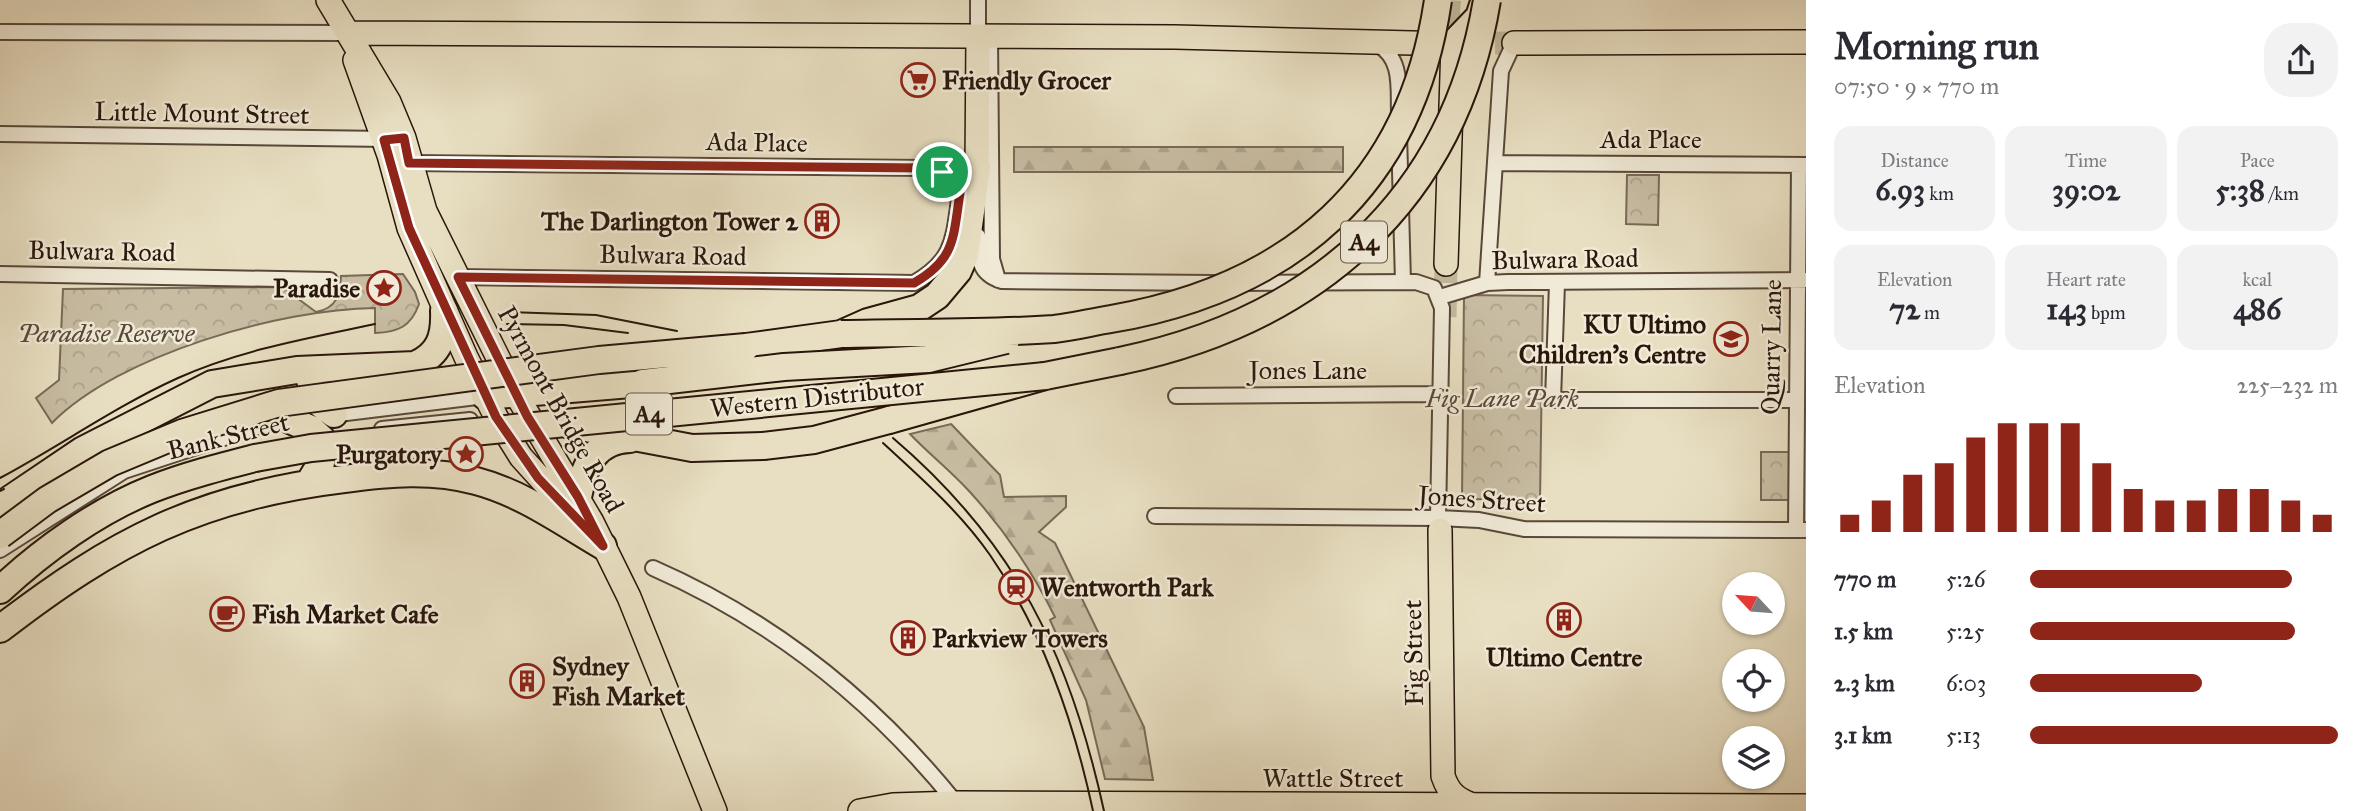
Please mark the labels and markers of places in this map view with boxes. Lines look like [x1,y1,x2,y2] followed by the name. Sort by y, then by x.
[899,61,937,99] supermarket icon: Friendly Grocer
[942,64,1112,96] place label: Friendly Grocer
[912,142,972,202] pin
[803,202,841,240] building icon: The Darlington Tower 2
[540,205,799,238] place label: The Darlington Tower 2
[365,269,403,307] place icon: Paradise
[273,272,360,304] place label: Paradise
[1519,308,1706,370] place label: KU Ultimo Children's Centre
[1712,320,1750,358] school or university icon: KU Ultimo Children's Centre
[447,435,485,473] place icon: Purgatory
[336,438,444,471] place label: Purgatory
[997,568,1035,606] station icon: Wentworth Park
[1040,571,1215,603] place label: Wentworth Park
[208,595,246,633] cafe icon: Fish Market Cafe
[252,598,439,630] place label: Fish Market Cafe
[1545,601,1583,639] building icon: Ultimo Centre
[889,619,927,657] building icon: Parkview Towers
[932,622,1108,654] place label: Parkview Towers
[1486,641,1642,673] place label: Ultimo Centre
[552,650,686,712] place label: Sydney Fish Market
[508,662,546,700] building icon: Sydney Fish Market

